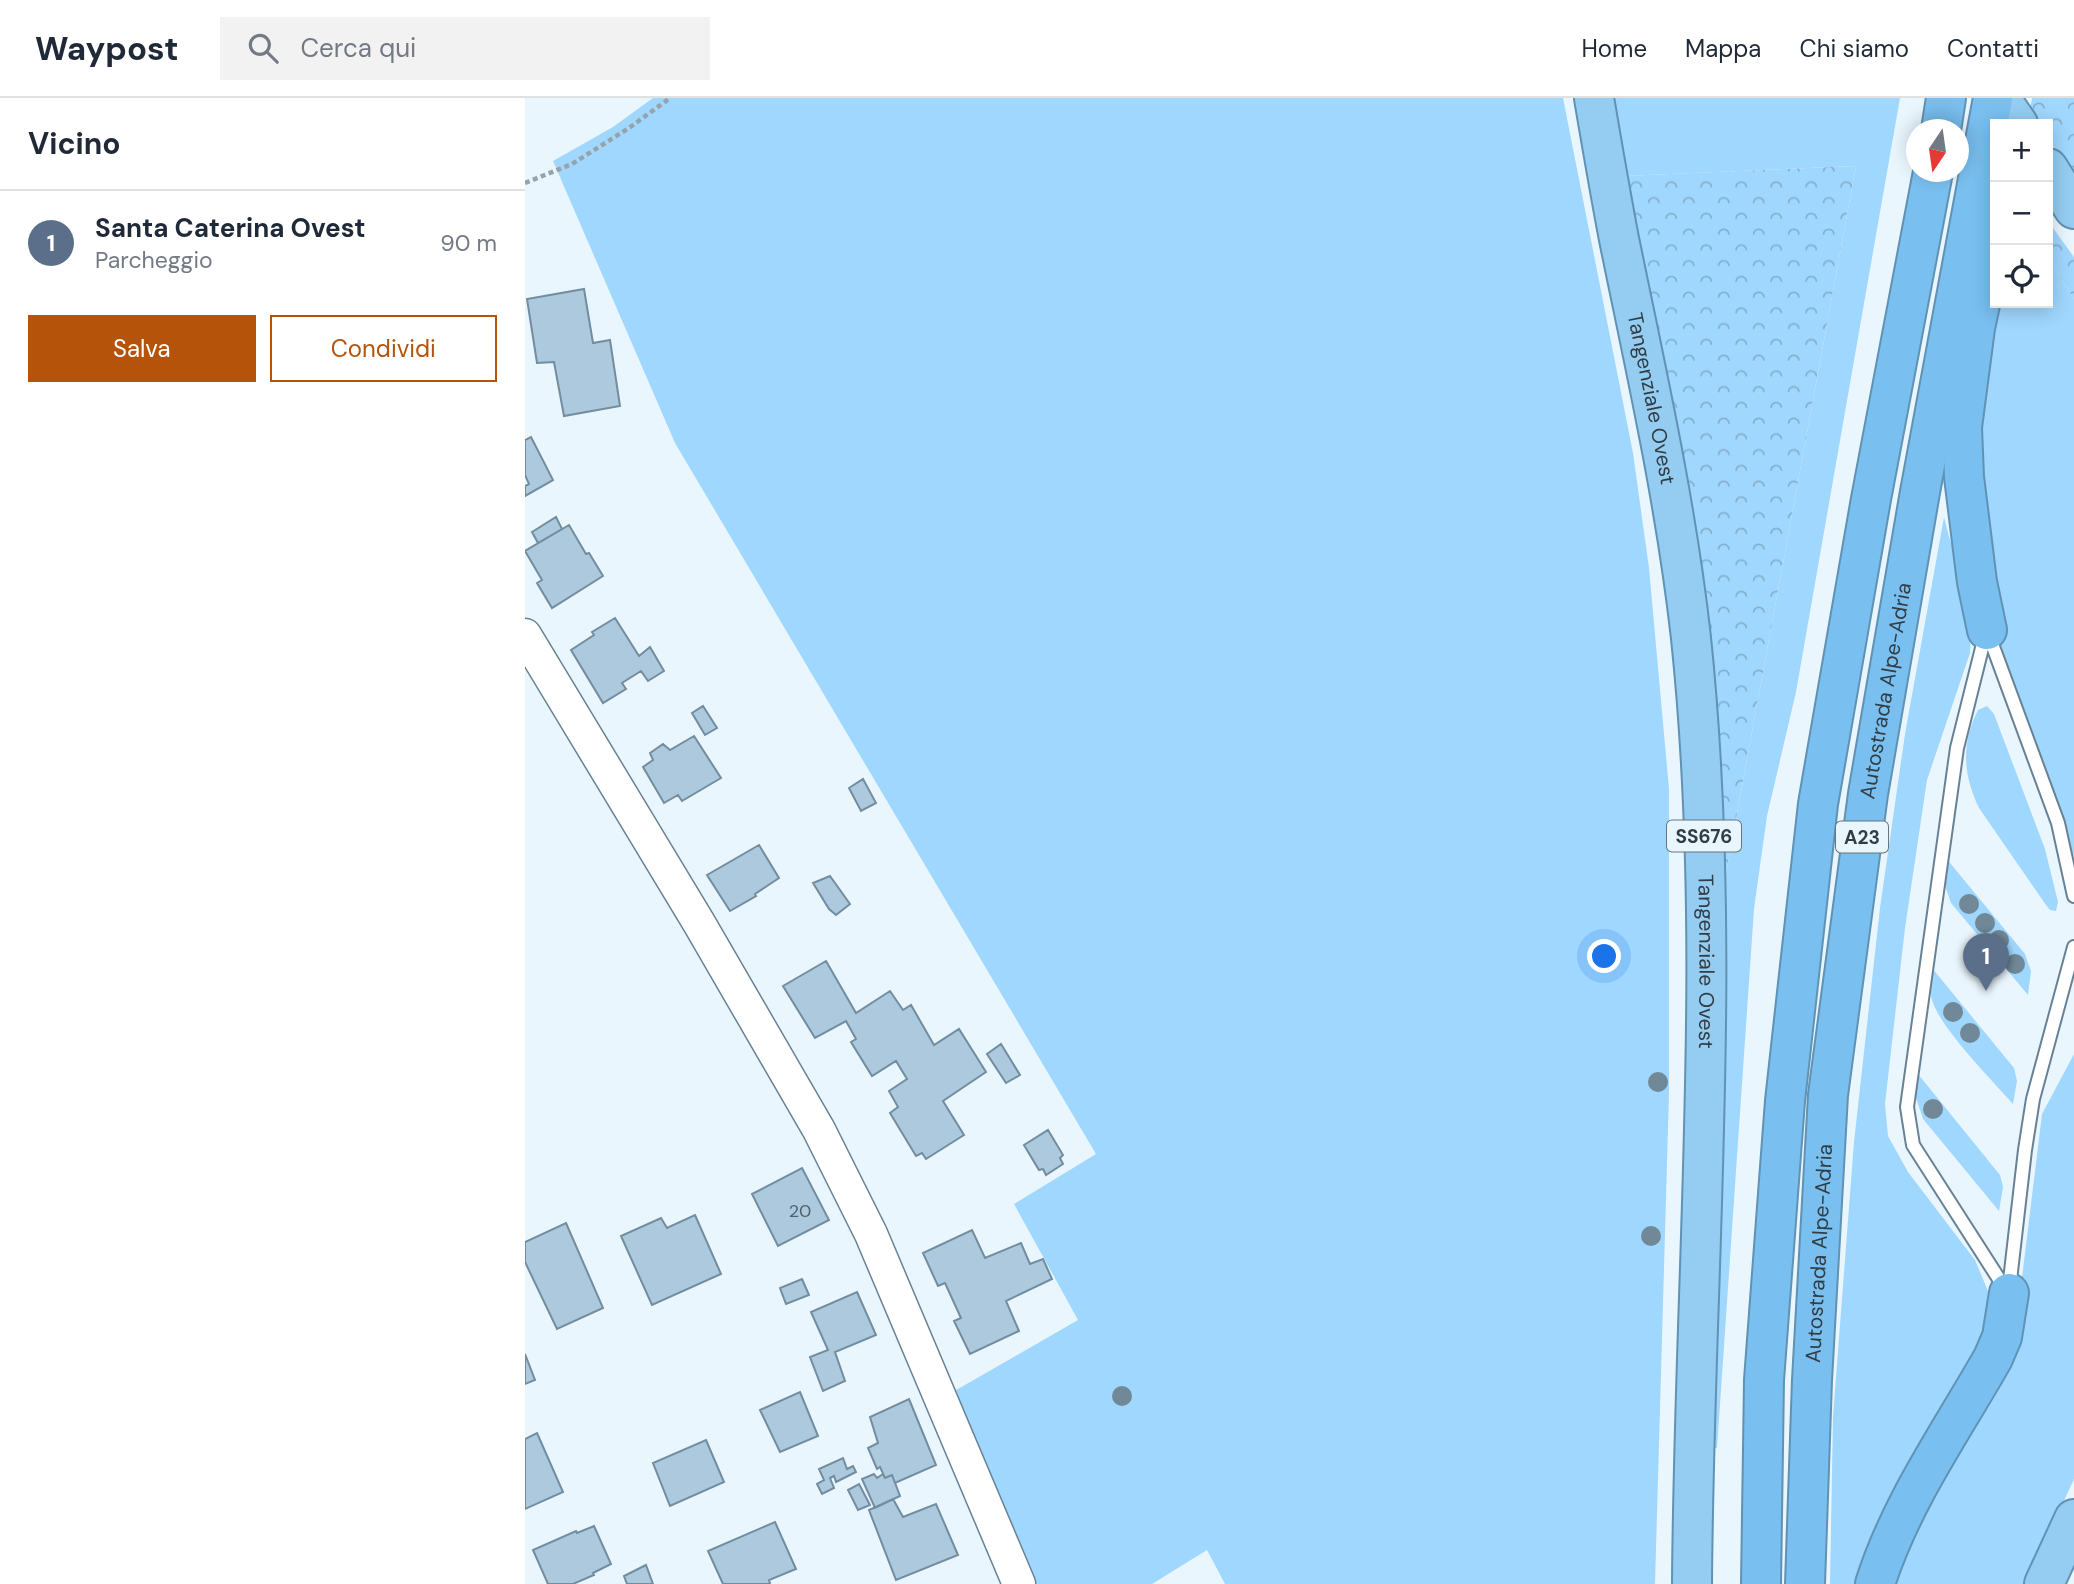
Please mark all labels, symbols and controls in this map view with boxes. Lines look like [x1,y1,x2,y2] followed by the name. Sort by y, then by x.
[220,17,710,80] search box
[35,27,178,70] text: Waypost
[244,29,282,67] icon: search
[300,31,416,65] text: Cerca qui
[1581,33,1647,64] text: Home
[1685,33,1761,64] text: Mappa
[1799,33,1909,64] text: Chi siamo
[1947,33,2039,64] text: Contatti
[1906,119,1969,182] north arrow
[1990,119,2053,308] map controls
[1990,119,2053,182] button: +
[28,124,121,163] text: Vicino
[1990,182,2053,245] button: −
[95,211,365,245] text: Santa Caterina Ovest
[47,228,55,258] text: 1
[440,228,497,258] text: 90 m
[95,245,213,275] text: Parcheggio
[1990,245,2053,308] button: locate
[1621,310,1682,487] street label: Tangenziale Ovest
[28,315,256,382] button: Salva
[270,315,497,382] button: Condividi
[1853,580,1918,801] street label: Autostrada Alpe-Adria
[1667,820,1741,852] road number: SS676
[1836,822,1888,852] road number: A23
[1691,874,1720,1049] street label: Tangenziale Ovest
[1963,933,2009,991] pin: 1
[1587,939,1621,973] your location
[1799,1143,1839,1364] street label: Autostrada Alpe-Adria
[789,1199,811,1223] house number: 20

